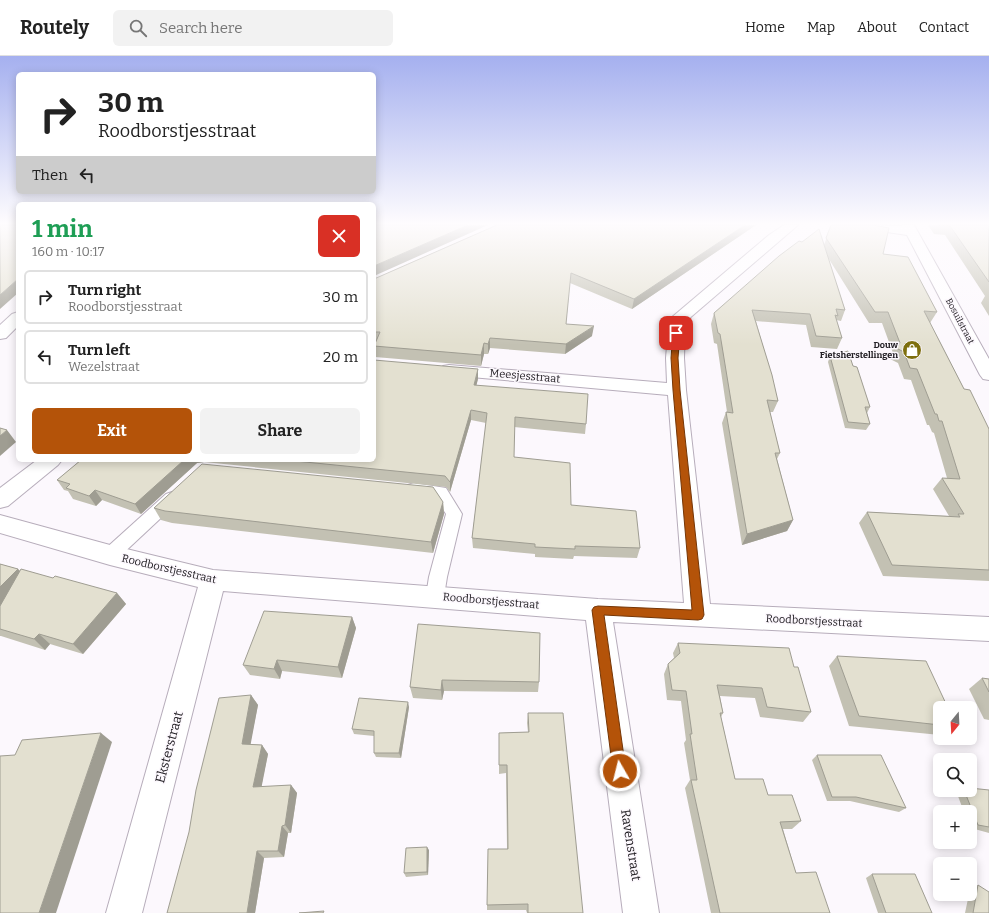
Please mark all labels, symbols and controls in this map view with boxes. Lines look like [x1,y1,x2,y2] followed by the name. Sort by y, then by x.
[113,10,393,46] search box
[20,16,89,39] text: Routely
[127,17,149,39] icon: search
[159,19,242,37] text: Search here
[745,19,785,36] text: Home
[807,19,835,36] text: Map
[857,19,897,36] text: About
[919,19,969,36] text: Contact
[98,86,164,119] text: 30 m
[32,88,84,140] icon: right
[98,120,256,142] text: Roodborstjesstraat
[76,164,98,186] icon: left
[32,166,68,184] text: Then
[32,215,93,243] text: 1 min
[318,215,360,257] button: close
[32,244,104,259] text: 160 m · 10:17
[68,281,141,299] text: Turn right
[34,286,56,308] icon: right
[323,288,358,306] text: 30 m
[944,296,977,346] street label: Bosuilstraat
[68,299,182,314] text: Roodborstjesstraat
[659,316,693,350] pin
[665,322,687,344] icon: arrive
[901,339,923,361] shop icon: Douw Fietsherstellingen
[820,340,898,360] place label: Douw Fietsherstellingen
[68,341,130,359] text: Turn left
[34,346,56,368] icon: left
[323,348,358,366] text: 20 m
[68,359,140,374] text: Wezelstraat
[489,366,561,386] street label: Meesjesstraat
[32,408,192,454] button: Exit
[200,408,360,454] button: Share
[120,552,218,586] street label: Roodborstjesstraat
[442,590,540,612] street label: Roodborstjesstraat
[765,612,863,630] street label: Roodborstjesstraat
[933,701,977,745] north arrow
[933,701,977,901] map controls
[152,709,186,785] street label: Eksterstraat
[599,750,641,792] position arrow
[933,753,977,797] button: search
[933,805,977,849] button: +
[618,808,644,882] street label: Ravenstraat
[933,857,977,901] button: −

